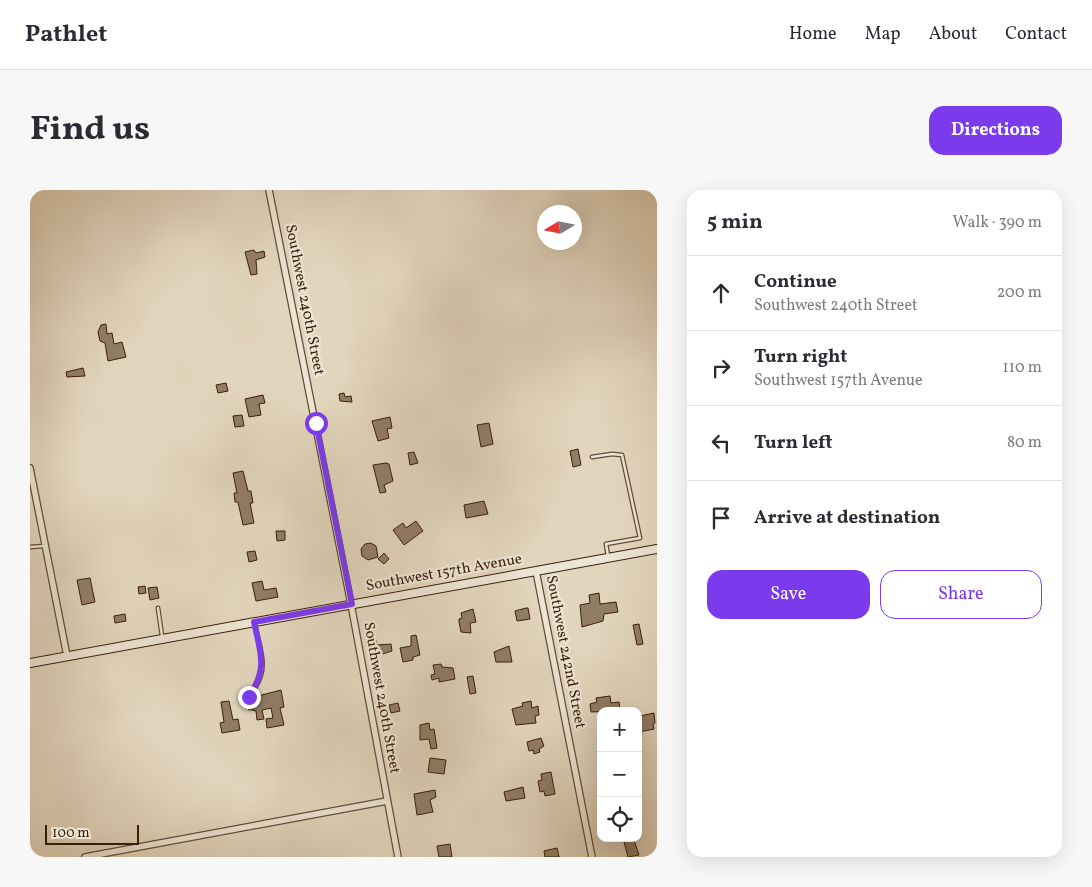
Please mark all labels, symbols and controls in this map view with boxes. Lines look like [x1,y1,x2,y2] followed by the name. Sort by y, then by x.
[25,18,107,52] text: Pathlet
[789,22,837,47] text: Home
[865,22,901,47] text: Map
[929,22,977,47] text: About
[1005,22,1067,47] text: Contact
[30,106,150,154] text: Find us
[929,106,1062,155] button: Directions
[537,205,582,250] north arrow
[707,208,763,237] text: 5 min
[953,212,1042,234] text: Walk · 390 m
[279,223,329,377] street label: Southwest 240th Street
[754,269,837,295] text: Continue
[707,279,735,307] icon: ahead
[997,282,1042,304] text: 200 m
[754,295,918,317] text: Southwest 240th Street
[754,344,847,370] text: Turn right
[707,354,735,382] icon: right
[1003,357,1042,379] text: 110 m
[754,370,923,392] text: Southwest 157th Avenue
[305,412,328,435] route start
[707,429,735,457] icon: left
[754,430,833,456] text: Turn left
[1007,432,1042,454] text: 80 m
[707,504,735,532] icon: arrive
[754,505,940,531] text: Arrive at destination
[364,549,524,597] street label: Southwest 157th Avenue
[707,570,870,619] button: Save
[880,570,1042,619] button: Share
[540,573,590,731] street label: Southwest 242nd Street
[357,621,405,775] street label: Southwest 240th Street
[238,686,261,709] route end
[597,707,642,842] map controls
[597,707,642,752] button: +
[597,752,642,797] button: −
[597,797,642,842] button: locate
[45,822,139,845] scale bar
[52,824,90,843] text: 100 m

